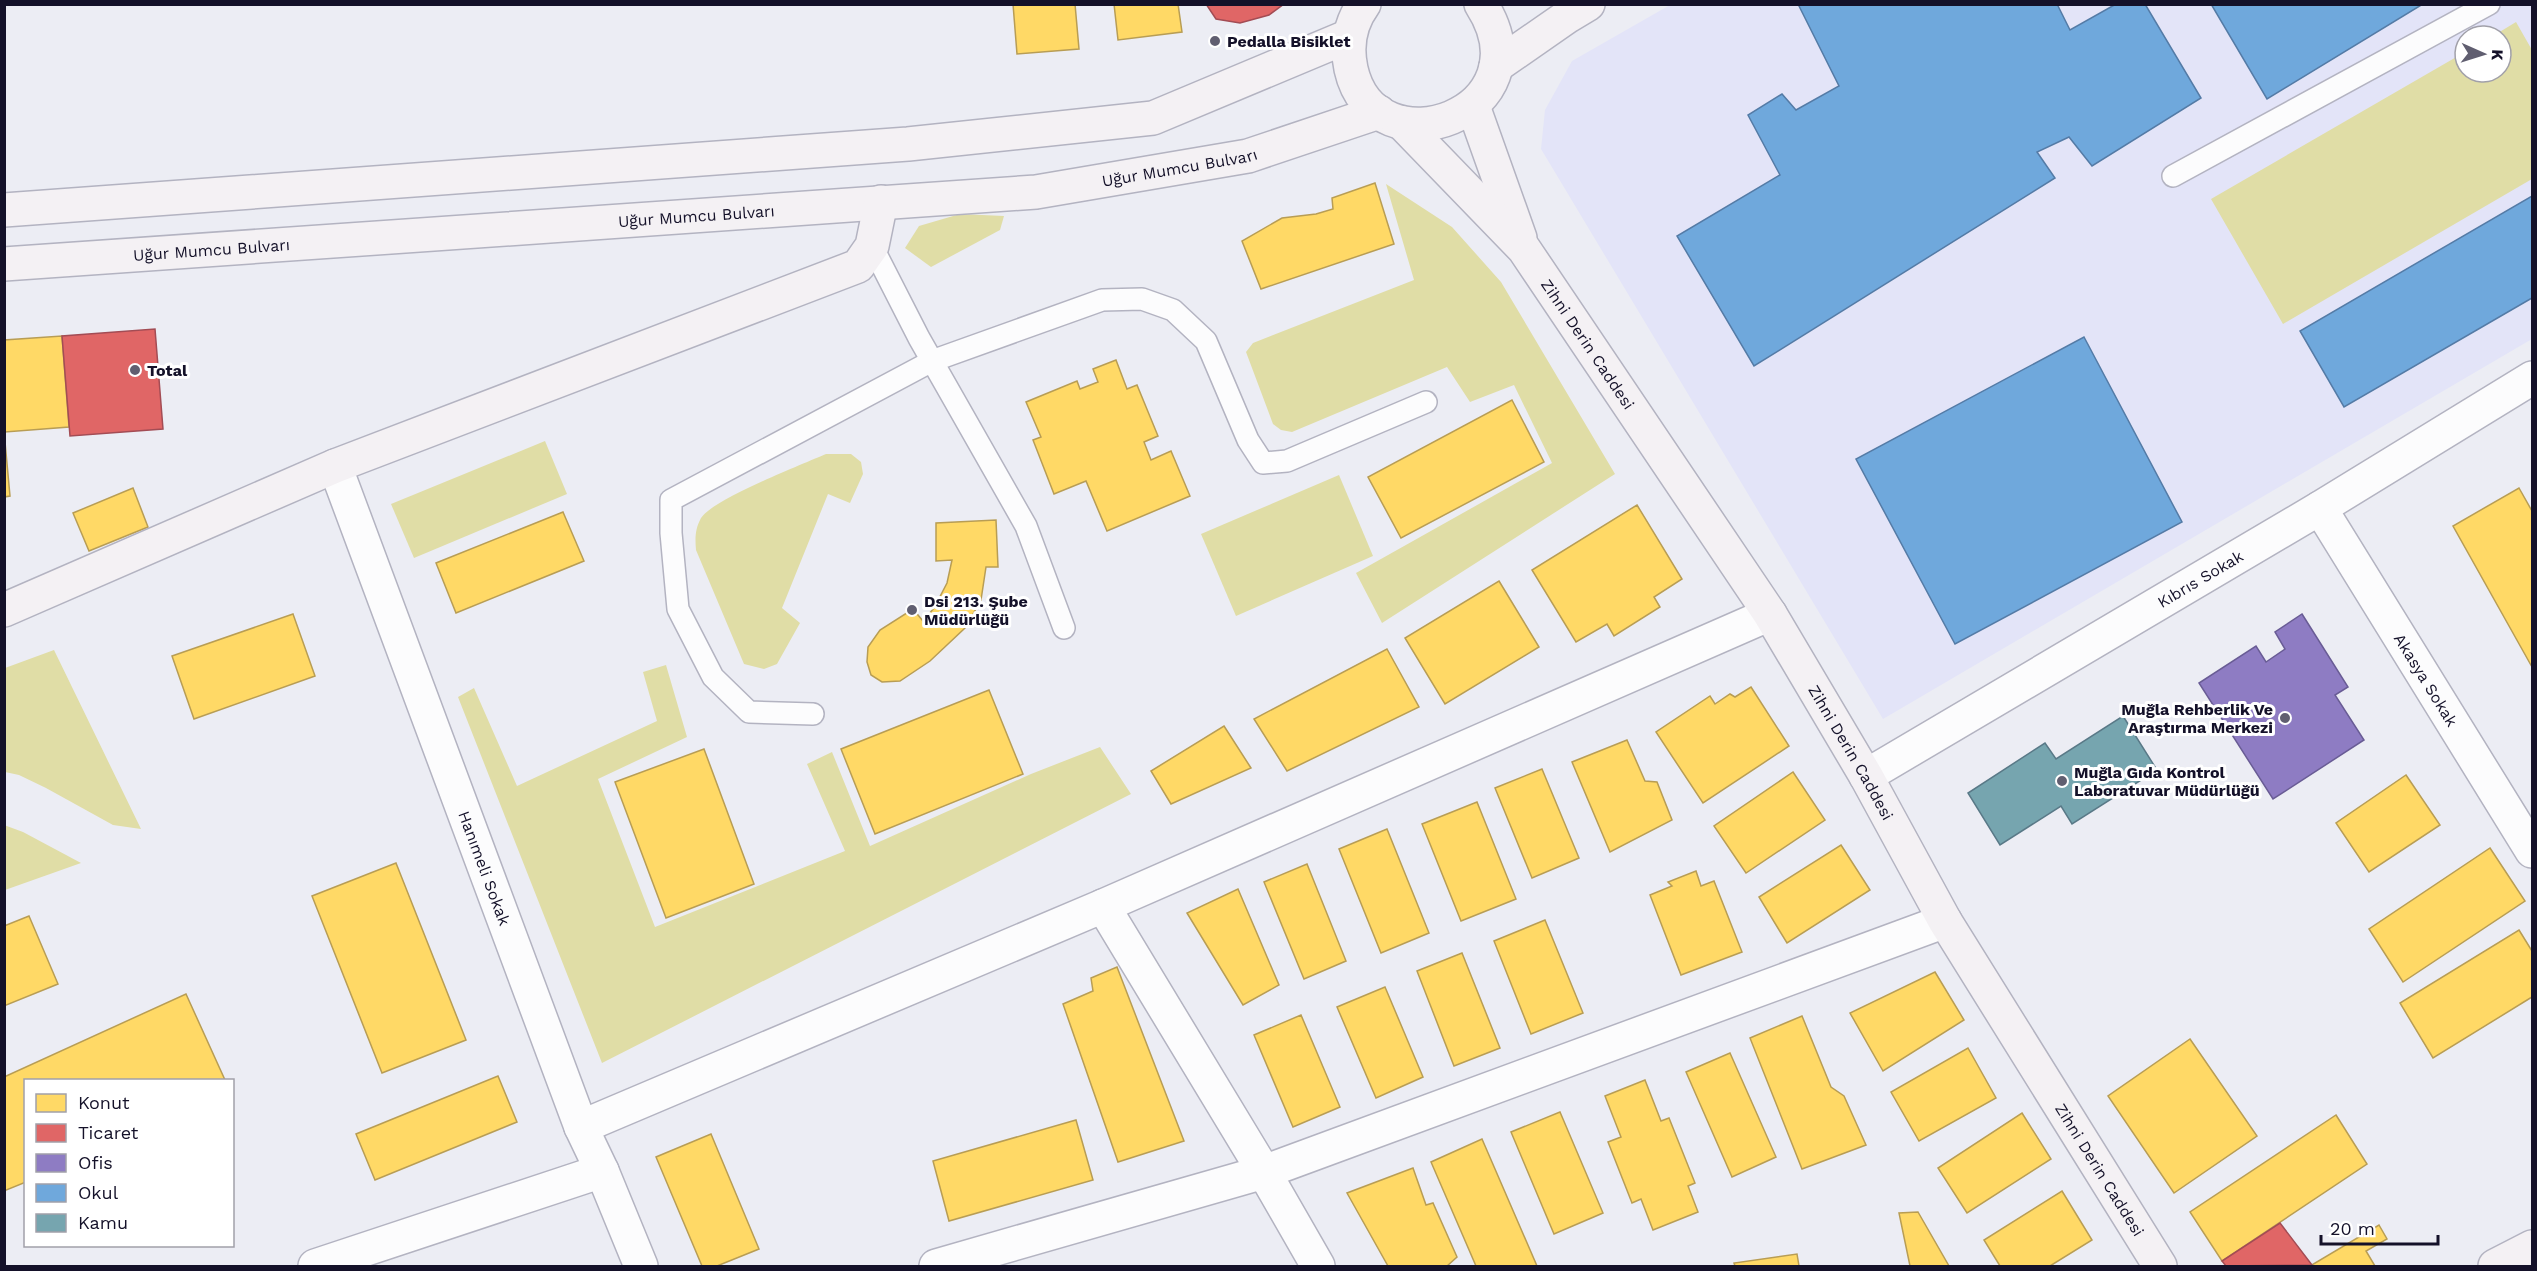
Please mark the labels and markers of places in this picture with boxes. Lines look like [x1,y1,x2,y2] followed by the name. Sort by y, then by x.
[1227,32,1350,51] place label: Pedalla Bisiklet
[1208,34,1222,48] marker: Pedalla Bisiklet
[147,361,188,380] place label: Total
[128,363,142,377] marker: Total
[924,592,1028,629] place label: Dsi 213. Şube Müdürlüğü
[905,603,919,617] marker: Dsi 213. Şube Müdürlüğü
[2121,700,2273,737] place label: Muğla Rehberlik Ve Araştırma Merkezi
[2278,711,2292,725] marker: Muğla Rehberlik Ve Araştırma Merkezi
[2074,763,2260,800] place label: Muğla Gıda Kontrol Laboratuvar Müdürlüğü
[2055,774,2069,788] marker: Muğla Gıda Kontrol Laboratuvar Müdürlüğü

